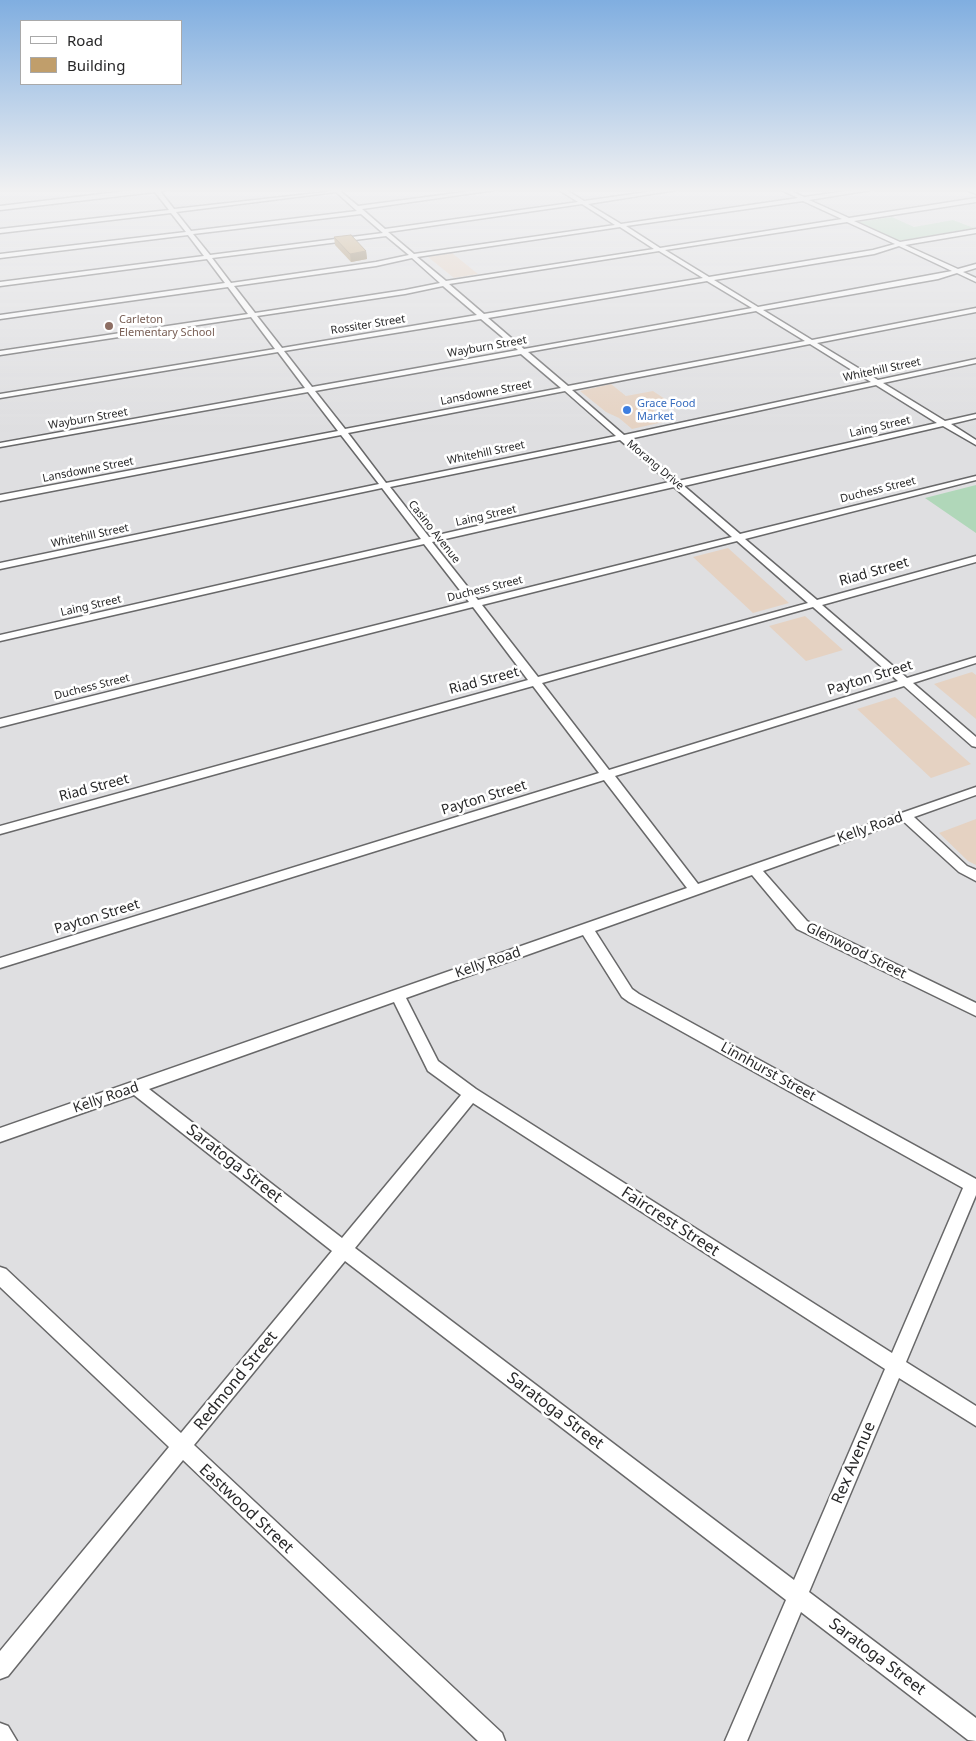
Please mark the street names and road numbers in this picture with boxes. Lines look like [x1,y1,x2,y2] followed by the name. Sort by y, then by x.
[330,313,406,337] street label: Rossiter Street
[446,334,528,360] street label: Wayburn Street
[842,355,922,385] street label: Whitehill Street
[439,378,533,408] street label: Lansdowne Street
[47,406,129,432] street label: Wayburn Street
[848,414,912,440] street label: Laing Street
[624,437,686,493] street label: Morang Drive
[446,438,526,468] street label: Whitehill Street
[41,455,135,485] street label: Lansdowne Street
[839,474,917,506] street label: Duchess Street
[405,498,463,566] street label: Casino Avenue
[454,503,518,529] street label: Laing Street
[50,521,130,551] street label: Whitehill Street
[837,554,911,590] street label: Riad Street
[446,573,524,605] street label: Duchess Street
[59,593,123,619] street label: Laing Street
[825,657,915,699] street label: Payton Street
[447,664,521,698] street label: Riad Street
[53,671,131,703] street label: Duchess Street
[57,771,131,805] street label: Riad Street
[439,777,529,819] street label: Payton Street
[835,809,905,847] street label: Kelly Road
[52,896,142,938] street label: Payton Street
[803,919,909,983] street label: Glenwood Street
[453,944,523,982] street label: Kelly Road
[718,1039,818,1105] street label: Linnhurst Street
[71,1079,141,1117] street label: Kelly Road
[182,1121,286,1207] street label: Saratoga Street
[617,1183,723,1261] street label: Faircrest Street
[190,1328,282,1434] street label: Redmond Street
[503,1368,607,1454] street label: Saratoga Street
[828,1419,880,1507] street label: Rex Avenue
[195,1460,297,1558] street label: Eastwood Street
[825,1614,929,1700] street label: Saratoga Street

